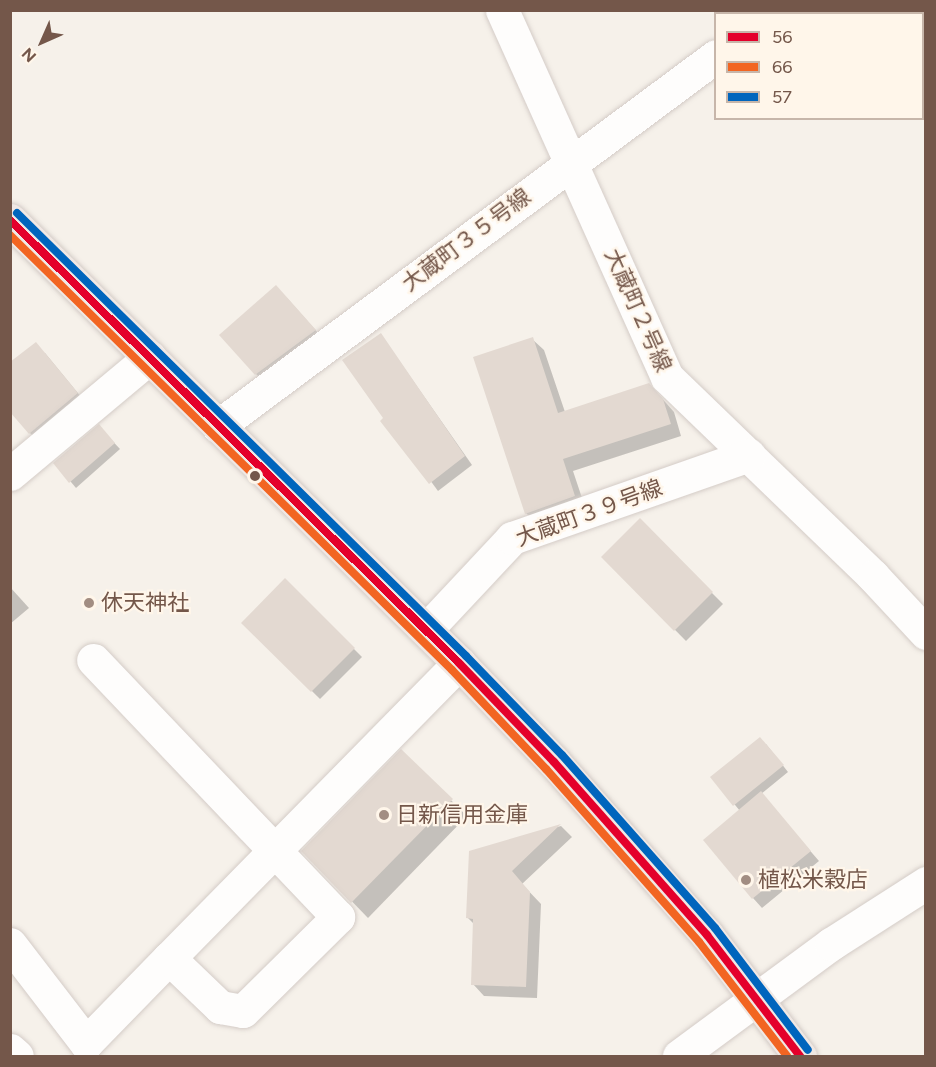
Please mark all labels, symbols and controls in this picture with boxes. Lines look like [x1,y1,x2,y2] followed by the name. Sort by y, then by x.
[12,12,72,72] north arrow
[714,12,924,120] legend
[772,26,793,48] text: 56
[18,44,40,66] text: N
[772,56,792,78] text: 66
[772,86,792,108] text: 57
[397,183,535,297] street label: 大蔵町３５号線
[599,244,677,376] street label: 大蔵町２号線
[249,470,261,482] unlabelled marker
[512,474,666,552] street label: 大蔵町３９号線
[101,590,189,616] place label: 休天神社
[82,596,96,610] marker: 休天神社
[396,802,528,828] place label: 日新信用金庫
[377,808,391,822] marker: 日新信用金庫
[758,867,868,893] place label: 植松米穀店
[739,873,753,887] marker: 植松米穀店

